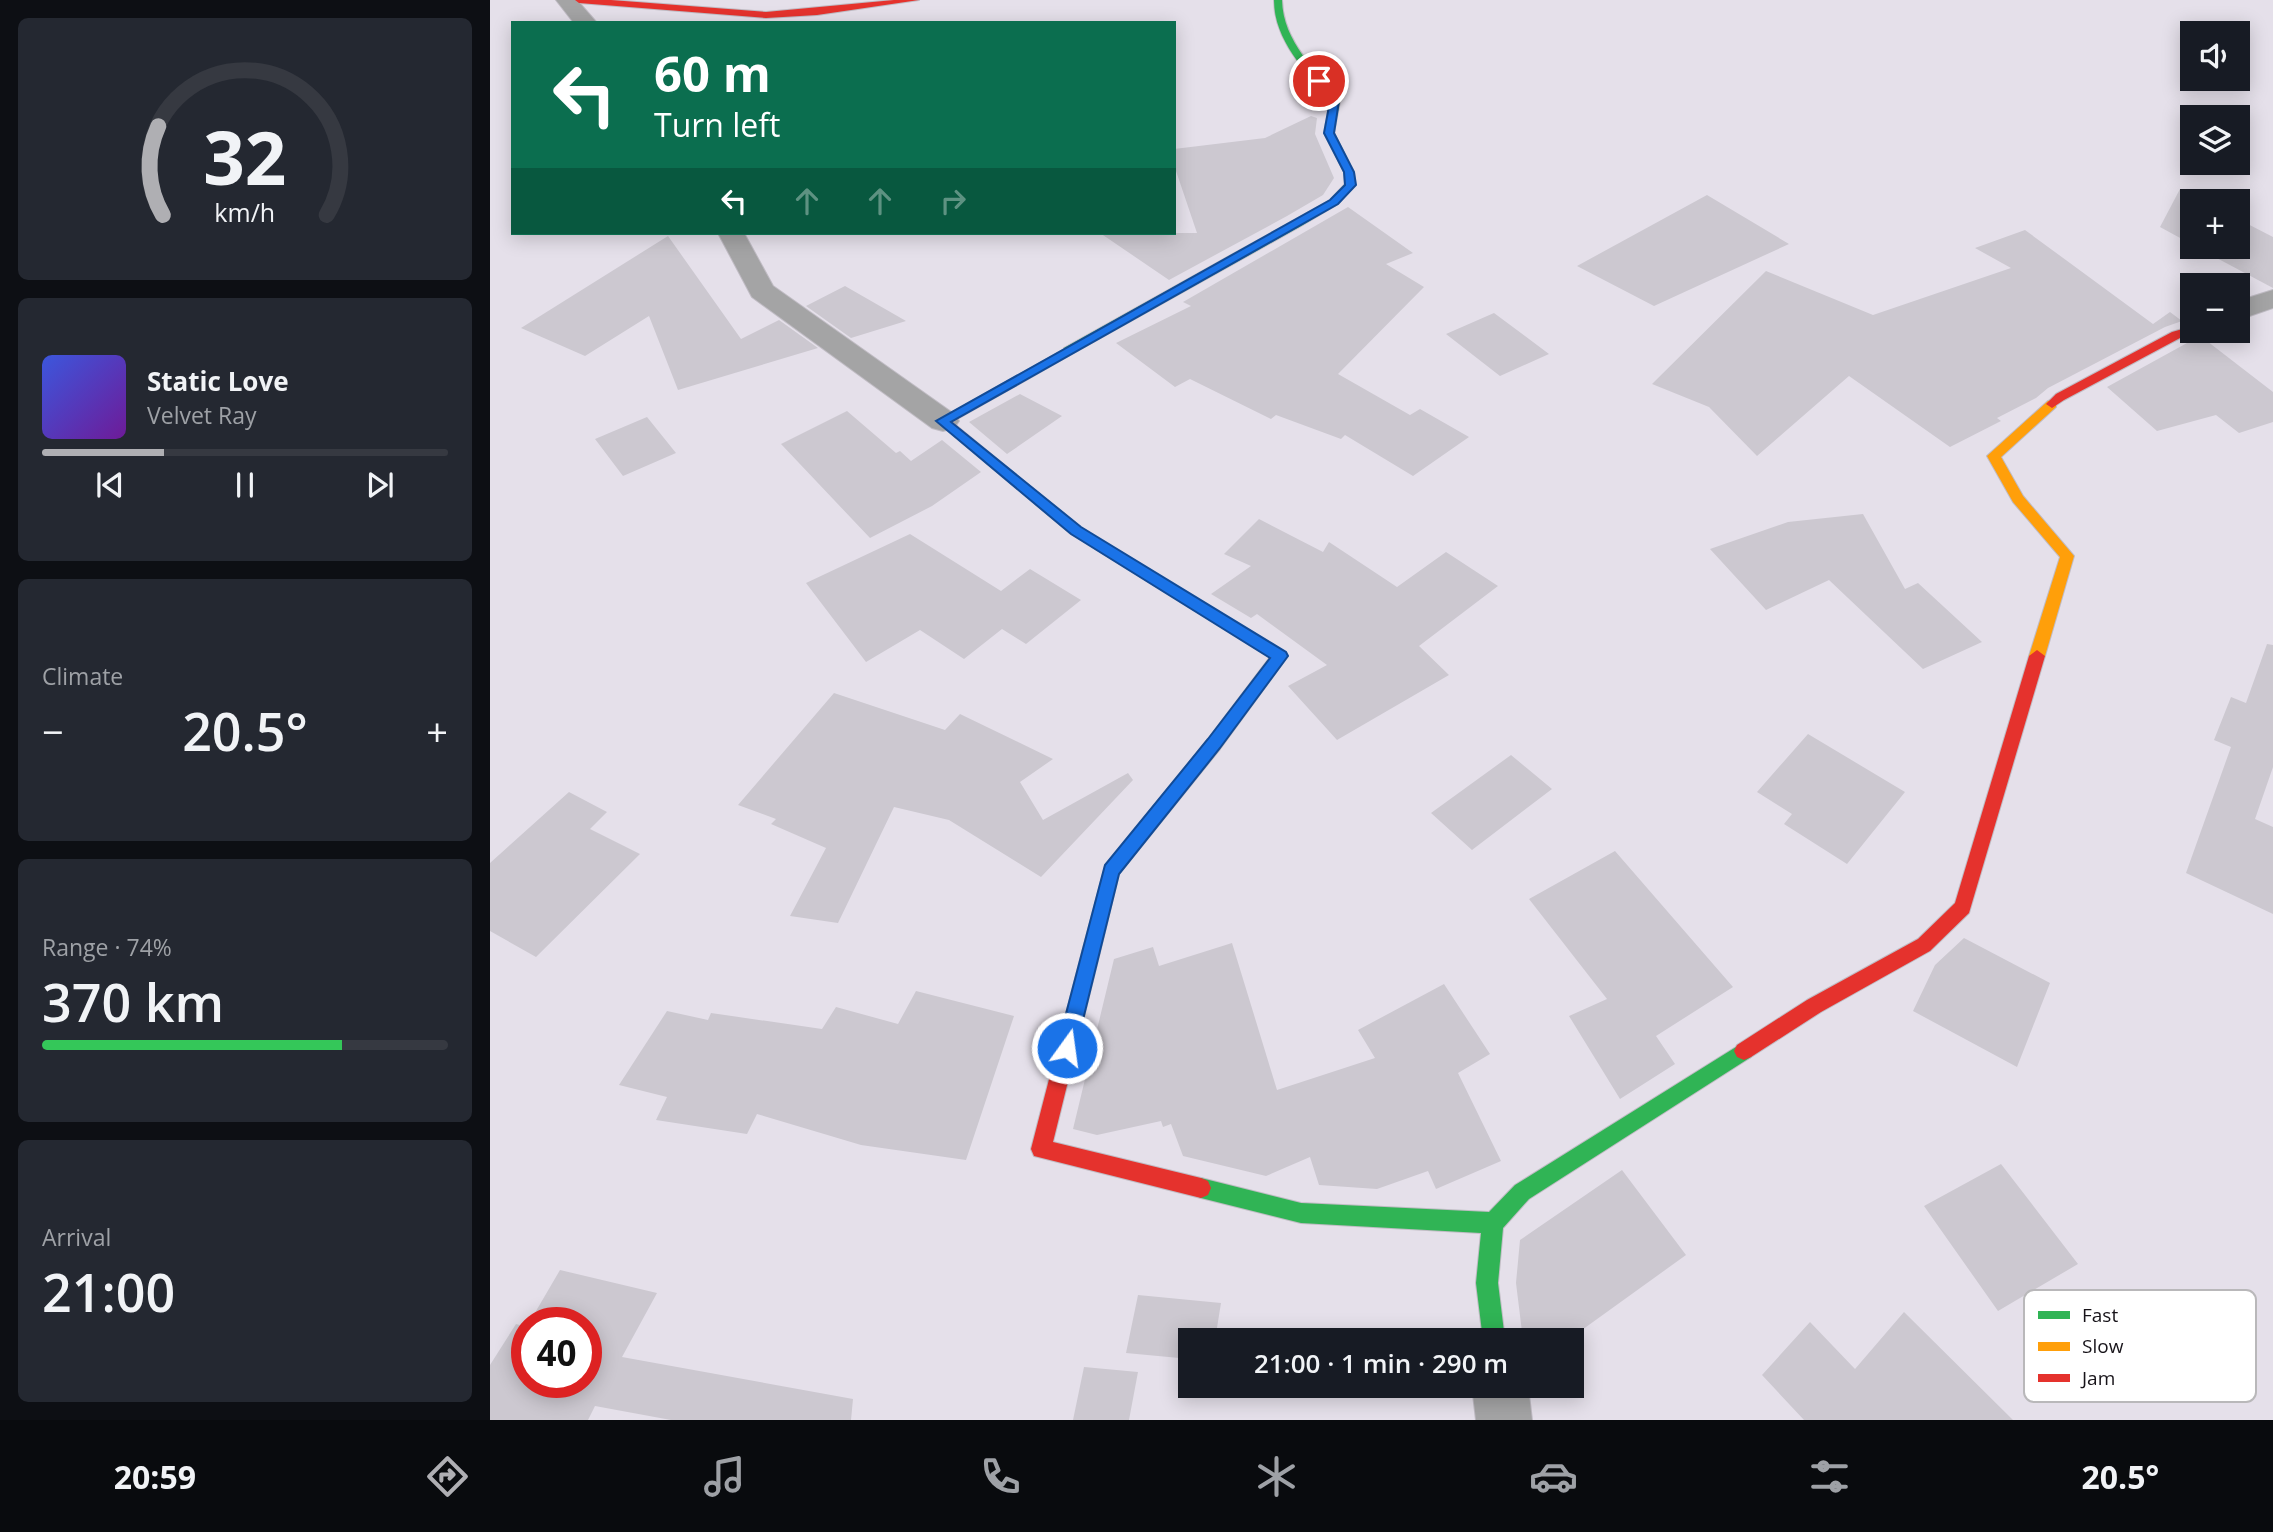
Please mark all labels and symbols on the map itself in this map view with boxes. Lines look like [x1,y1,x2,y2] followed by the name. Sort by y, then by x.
[1289,51,1349,111] pin
[1030,1011,1104,1085] position arrow
[2024,1290,2256,1402] legend
[2082,1302,2118,1328] text: Fast
[511,1307,602,1398] speed limit sign: 40
[2082,1333,2124,1359] text: Slow
[2080,1365,2115,1391] text: Jam

